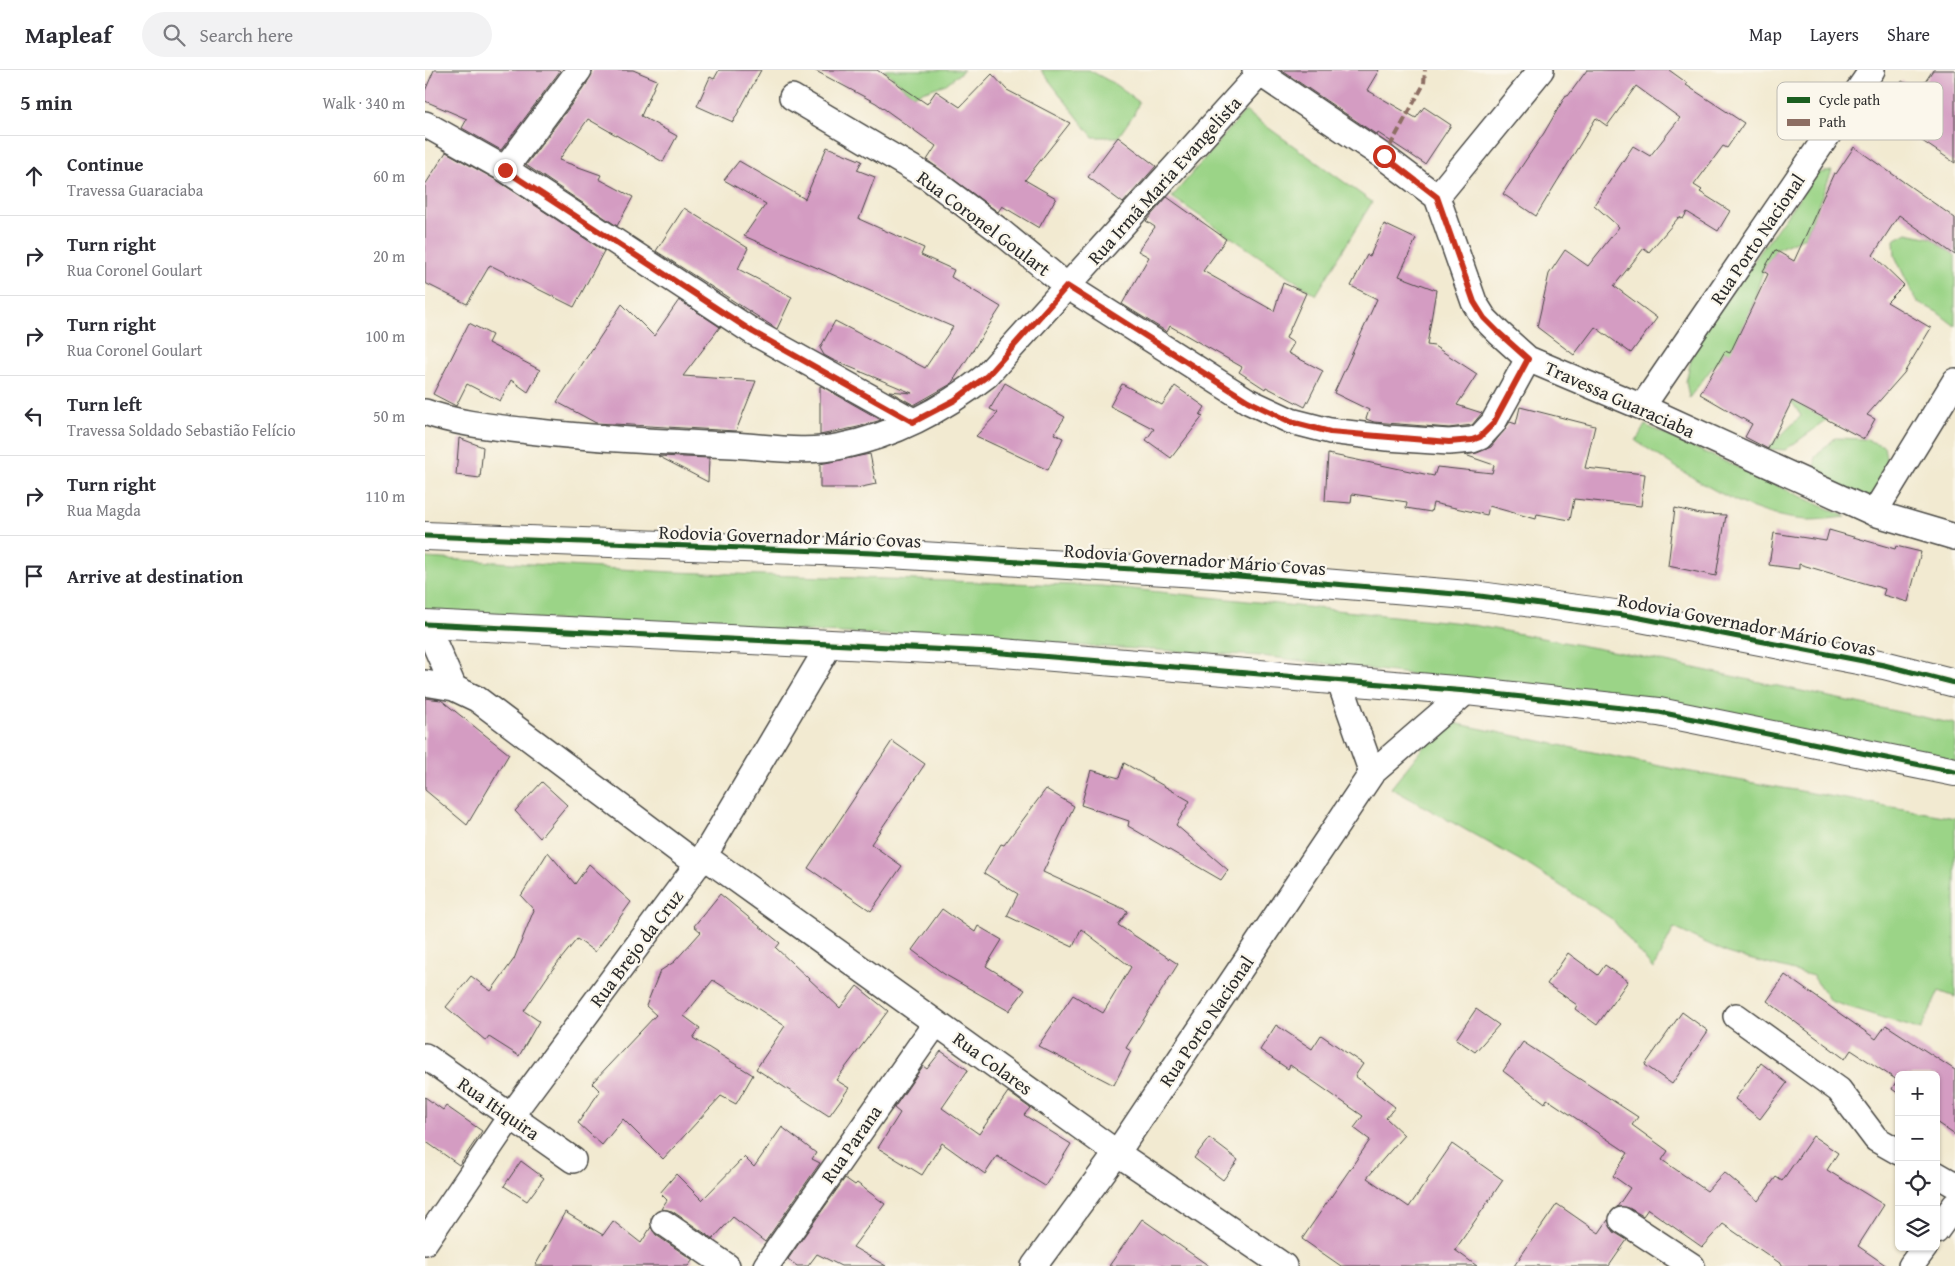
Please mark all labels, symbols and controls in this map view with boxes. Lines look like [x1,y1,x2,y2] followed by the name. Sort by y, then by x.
[142,12,492,57] search box
[25,17,112,52] text: Mapleaf
[160,21,188,49] icon: search
[200,21,293,49] text: Search here
[1749,21,1782,48] text: Map
[1810,21,1859,48] text: Layers
[1887,21,1930,48] text: Share
[1777,82,1943,140] legend
[20,87,72,118] text: 5 min
[1081,90,1247,270] street label: Rua Irmã Maria Evangelista
[1819,90,1880,110] text: Cycle path
[322,91,405,115] text: Walk · 340 m
[1819,112,1846,132] text: Path
[1373,145,1396,168] route start
[67,150,144,178] text: Continue
[494,159,517,182] route end
[20,162,48,190] icon: ahead
[911,163,1057,283] street label: Rua Coronel Goulart
[373,164,405,188] text: 60 m
[1703,168,1811,310] street label: Rua Porto Nacional
[67,178,203,202] text: Travessa Guaraciaba
[67,230,156,258] text: Turn right
[20,242,48,270] icon: right
[373,244,405,268] text: 20 m
[67,258,202,282] text: Rua Coronel Goulart
[67,310,156,338] text: Turn right
[20,322,48,350] icon: right
[365,324,405,348] text: 100 m
[67,338,202,362] text: Rua Coronel Goulart
[1540,353,1700,445] street label: Travessa Guaraciaba
[67,390,142,418] text: Turn left
[20,402,48,430] icon: left
[373,404,405,428] text: 50 m
[67,418,296,442] text: Travessa Soldado Sebastião Felício
[67,470,156,498] text: Turn right
[20,482,48,510] icon: right
[365,484,405,508] text: 110 m
[67,498,141,522] text: Rua Magda
[658,517,922,555] street label: Rodovia Governador Mário Covas
[1063,536,1327,582] street label: Rodovia Governador Mário Covas
[20,562,48,590] icon: arrive
[67,562,243,590] text: Arrive at destination
[1615,585,1879,663] street label: Rodovia Governador Mário Covas
[582,883,690,1013] street label: Rua Brejo da Cruz
[1152,950,1260,1092] street label: Rua Porto Nacional
[947,1024,1039,1102] street label: Rua Colares
[452,1069,546,1147] street label: Rua Itiquira
[1895,1071,1940,1251] map controls
[1895,1071,1940,1116] button: +
[814,1099,888,1189] street label: Rua Parana
[1895,1116,1940,1161] button: −
[1895,1161,1940,1206] button: locate
[1895,1206,1940,1251] button: layers

